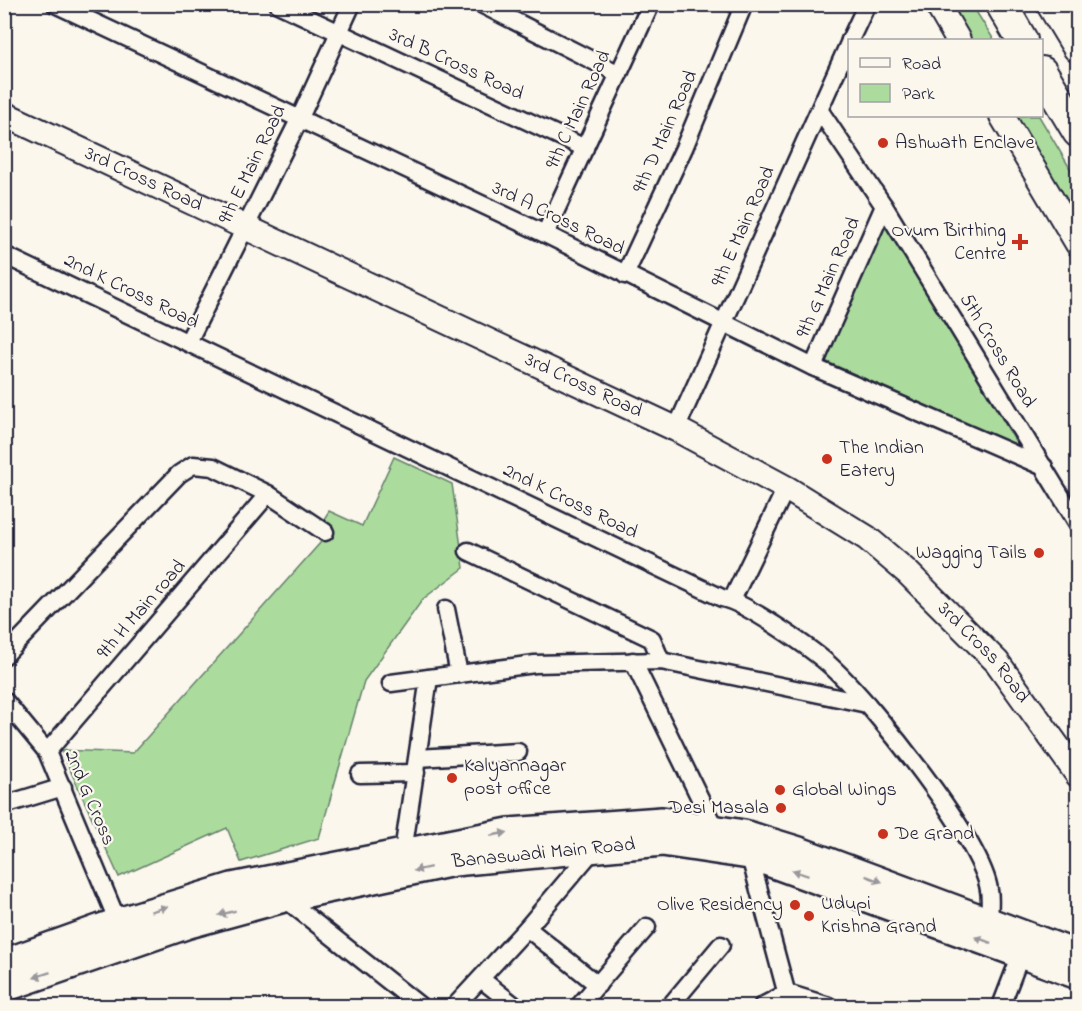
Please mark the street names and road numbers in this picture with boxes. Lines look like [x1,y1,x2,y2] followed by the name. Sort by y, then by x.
[384,21,528,109] street label: 3rd B Cross Road
[539,46,619,174] street label: 9th C Main Road
[626,66,706,198] street label: 9th D Main Road
[212,101,294,229] street label: 9th E Main Road
[80,139,207,219] street label: 3rd Cross Road
[704,162,784,292] street label: 9th E Main Road
[487,174,629,264] street label: 3rd A Cross Road
[789,213,869,343] street label: 9th G Main Road
[58,247,204,337] street label: 2nd K Cross Road
[951,288,1043,414] street label: 5th Cross Road
[520,346,647,426] street label: 3rd Cross Road
[497,457,643,547] street label: 2nd K Cross Road
[90,554,194,666] street label: 9th H Main road
[930,595,1037,709] street label: 3rd Cross Road
[56,746,122,850] street label: 2nd G Cross
[450,830,636,877] street label: Banaswadi Main Road

